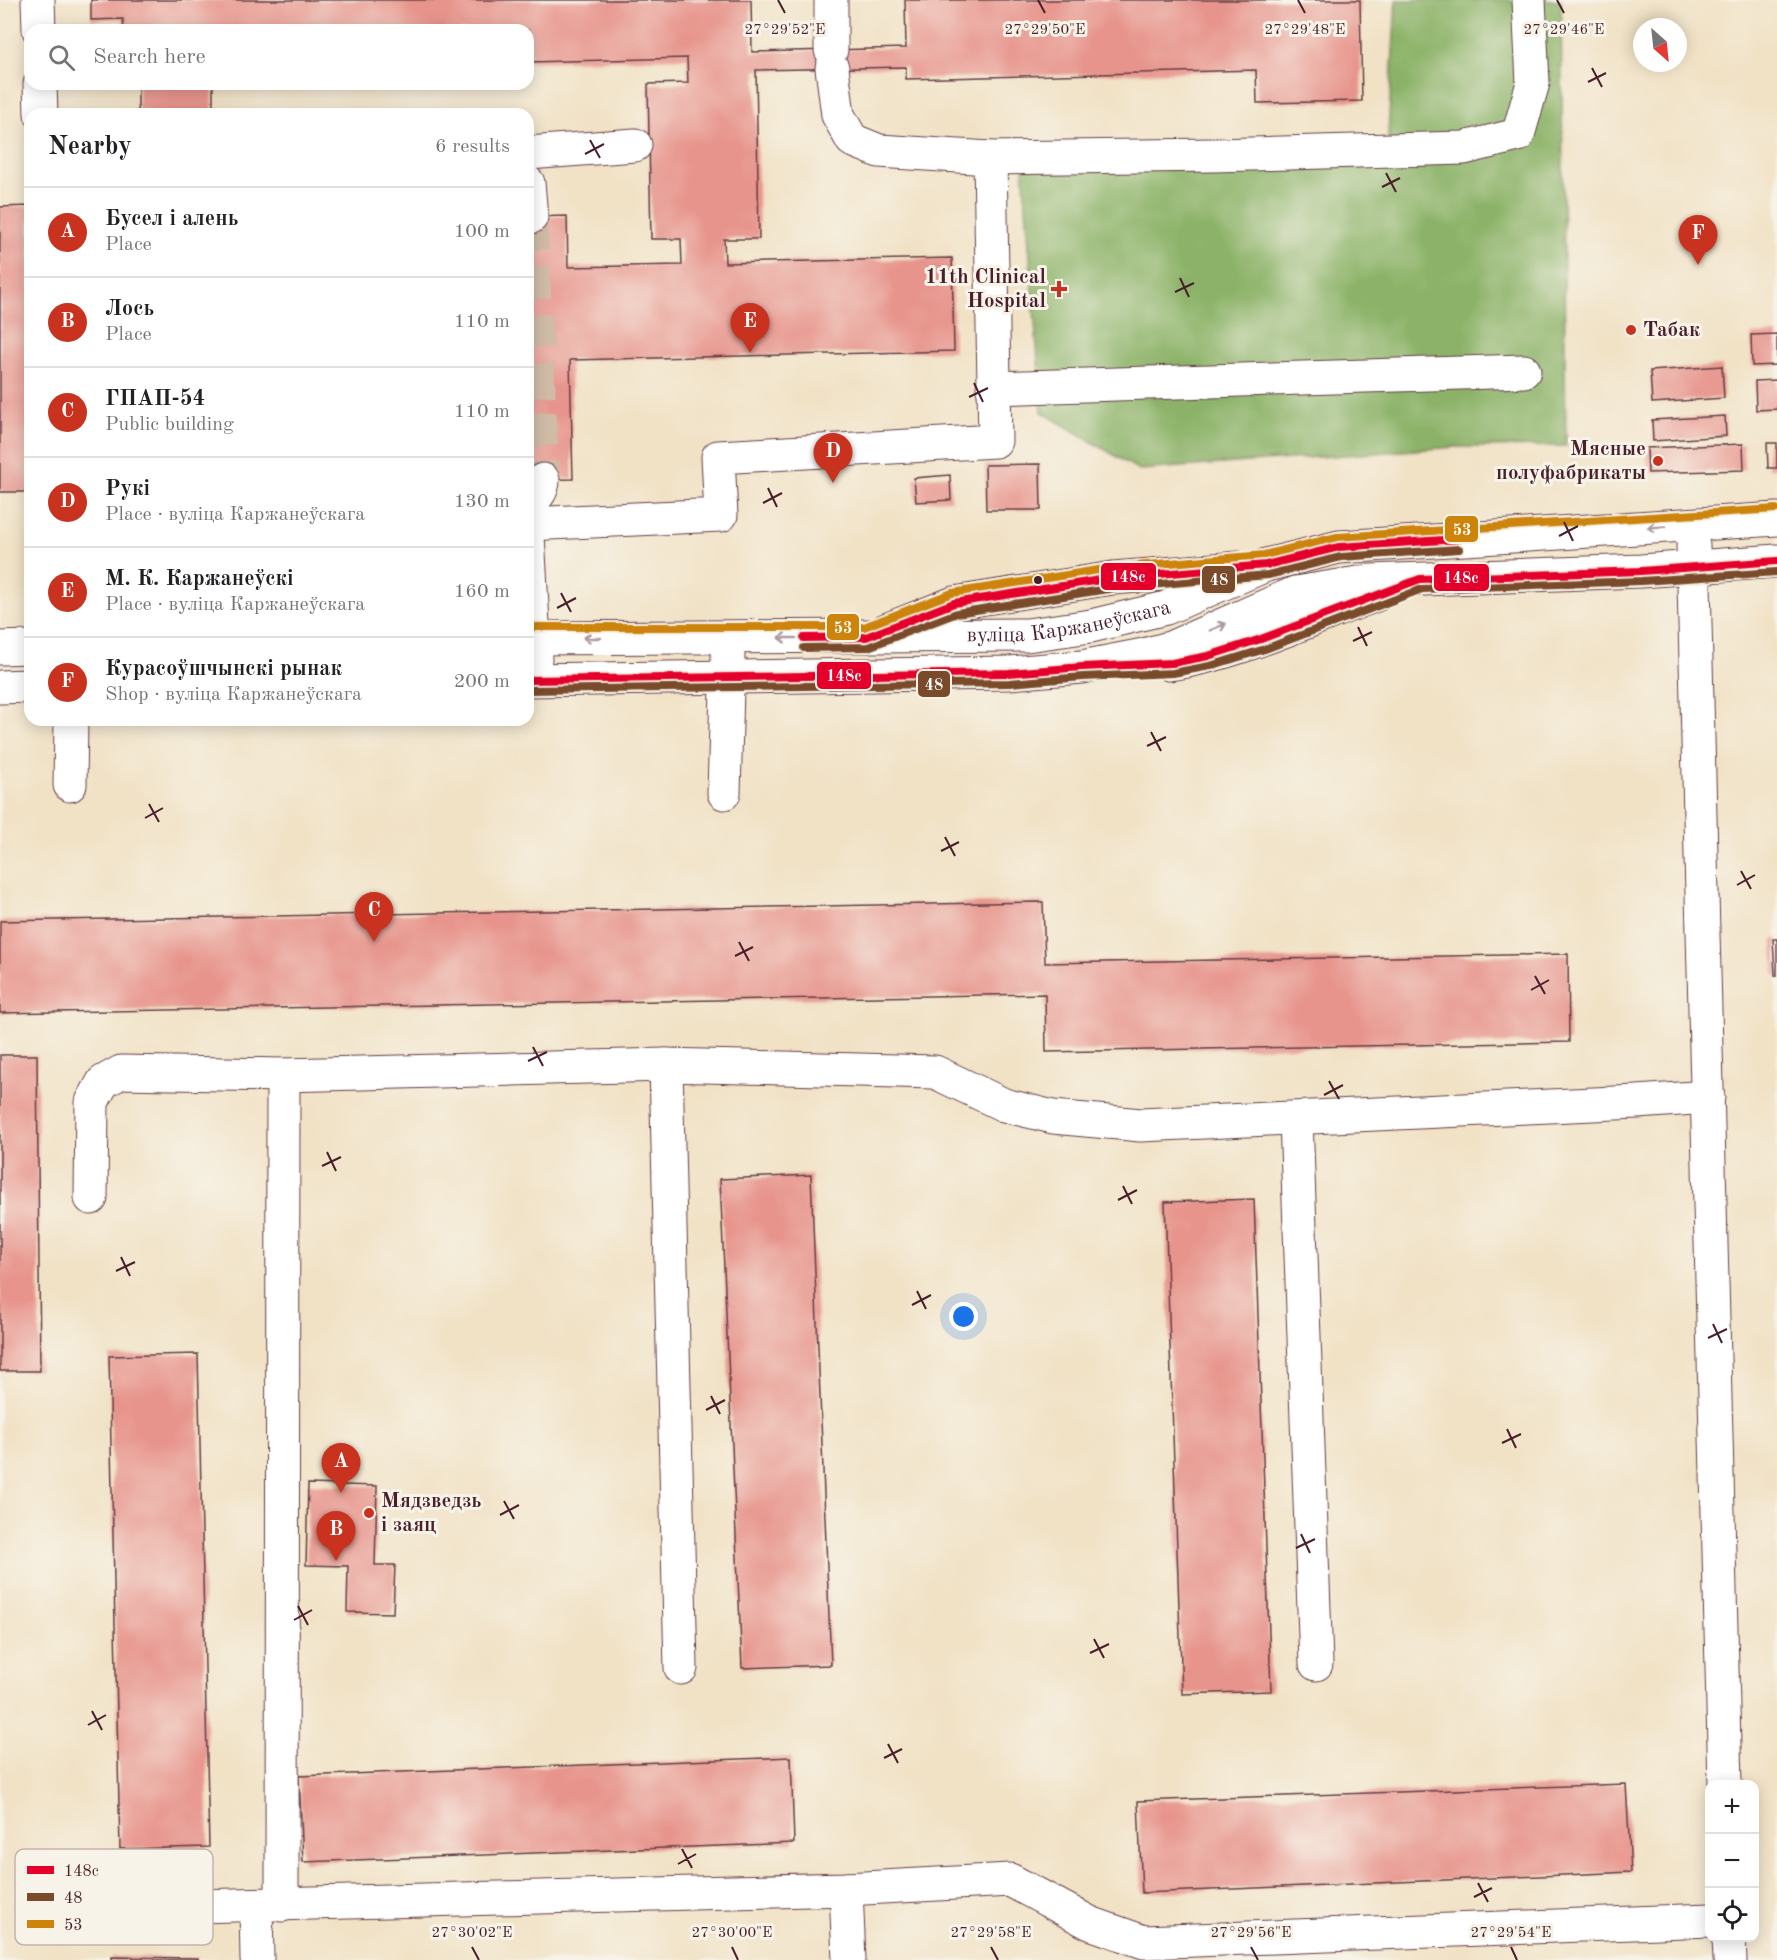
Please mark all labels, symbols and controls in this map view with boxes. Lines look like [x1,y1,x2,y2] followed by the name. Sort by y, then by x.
[1633,18,1687,72] north arrow
[745,23,825,38] text: 27°29'52"E
[1005,23,1085,38] text: 27°29'50"E
[1265,23,1345,38] text: 27°29'48"E
[1524,23,1604,38] text: 27°29'46"E
[24,24,534,90] search box
[45,41,78,74] icon: search
[93,46,206,68] text: Search here
[48,134,132,160] text: Nearby
[435,137,510,157] text: 6 results
[105,208,238,230] text: Бусел і алень
[1678,216,1718,265] pin: F
[60,222,75,242] text: A
[454,222,510,242] text: 100 m
[105,235,152,255] text: Place
[925,267,1046,312] place label: 11th Clinical Hospital
[1050,280,1068,298] marker: 11th Clinical Hospital
[105,298,154,320] text: Лось
[730,304,770,353] pin: E
[60,312,75,332] text: B
[454,312,510,332] text: 110 m
[1643,320,1700,341] place label: Табак
[1624,323,1638,337] marker: Табак
[105,325,152,345] text: Place
[105,388,205,410] text: ГПАП-54
[61,402,74,422] text: C
[454,402,510,422] text: 110 m
[105,415,234,435] text: Public building
[814,434,852,483] pin: D
[1496,439,1646,484] place label: Мясные полуфабрикаты
[1651,454,1665,468] marker: Мясные полуфабрикаты
[105,478,150,500] text: Рукі
[60,492,75,512] text: D
[454,492,510,512] text: 130 m
[105,505,365,525] text: Place · вуліца Каржанеўскага
[1444,515,1479,543] line badge: 53
[1646,522,1666,533] one-way arrow
[1453,523,1471,539] text: 53
[1100,562,1157,591] line badge: 148с
[1433,563,1490,592] line badge: 148с
[1201,565,1236,594] line badge: 48
[105,568,294,590] text: М. К. Каржанеўскі
[1110,570,1146,586] text: 148с
[1443,571,1479,587] text: 148с
[1210,573,1228,589] text: 48
[1032,574,1044,586] unlabelled marker
[61,582,74,602] text: E
[454,582,510,602] text: 160 m
[105,595,365,615] text: Place · вуліца Каржанеўскага
[967,597,1173,646] street label: вуліца Каржанеўскага
[826,613,860,641] line badge: 53
[834,621,852,637] text: 53
[1208,621,1226,632] one-way arrow
[582,632,602,644] one-way arrow
[777,632,797,644] one-way arrow
[105,658,342,680] text: Курасоўшчынскі рынак
[816,661,872,690] line badge: 148с
[826,669,862,685] text: 148с
[917,670,951,698] line badge: 48
[61,672,74,692] text: F
[454,672,510,692] text: 200 m
[925,678,943,694] text: 48
[105,685,362,705] text: Shop · вуліца Каржанеўскага
[354,892,394,942] pin: C
[949,1302,978,1331] your location
[322,1444,360,1493] pin: A
[381,1491,482,1536] place label: Мядзведзь і заяц
[362,1506,376,1520] marker: Мядзведзь і заяц
[316,1512,356,1561] pin: B
[1705,1780,1759,1942] map controls
[1705,1780,1759,1834] button: +
[1705,1834,1759,1888] button: −
[15,1849,213,1945] legend
[64,1864,99,1880] text: 148с
[1705,1888,1759,1942] button: locate
[64,1891,83,1907] text: 48
[64,1918,83,1934] text: 53
[432,1926,512,1941] text: 27°30'02"E
[692,1926,772,1941] text: 27°30'00"E
[951,1926,1031,1941] text: 27°29'58"E
[1211,1926,1291,1941] text: 27°29'56"E
[1471,1926,1551,1941] text: 27°29'54"E

